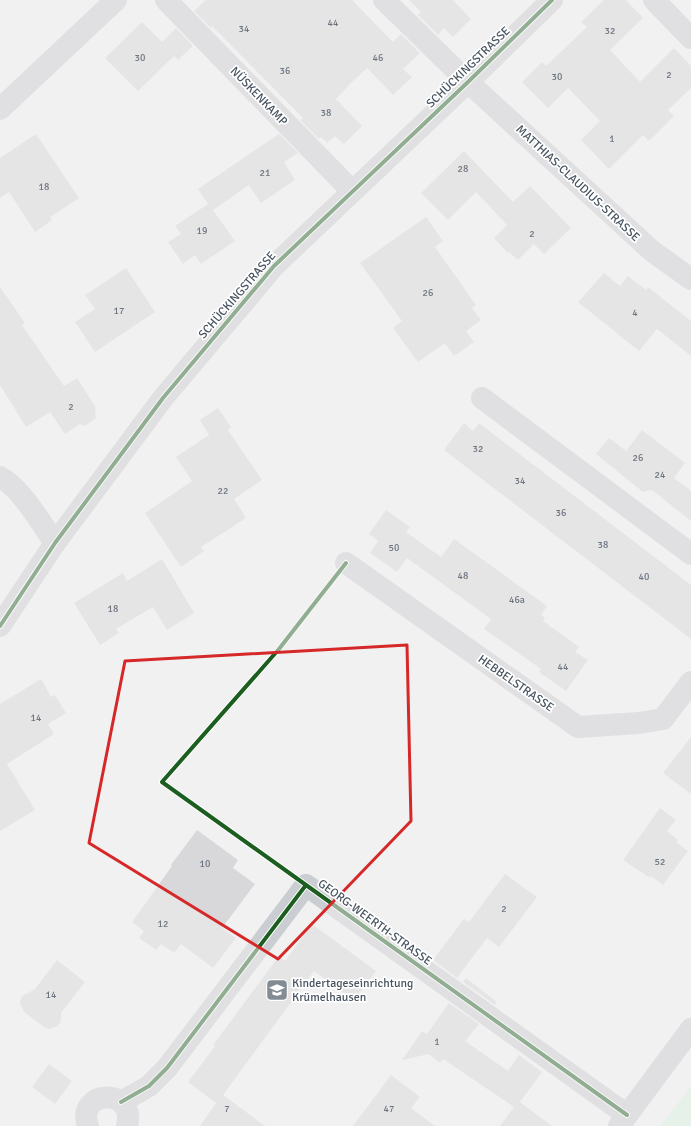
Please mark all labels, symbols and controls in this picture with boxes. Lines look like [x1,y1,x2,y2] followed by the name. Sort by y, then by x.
[328,17,339,29] house number: 44
[239,23,250,35] house number: 34
[423,23,513,111] street label: SCHÜCKINGSTRASSE
[605,25,615,37] house number: 32
[135,52,145,64] house number: 30
[373,52,383,64] house number: 46
[227,64,291,129] street label: NÜSKENKAMP
[280,65,290,77] house number: 36
[666,69,672,81] house number: 2
[552,71,562,83] house number: 30
[321,107,331,119] house number: 38
[513,122,643,245] street label: MATTHIAS-CLAUDIUS-STRASSE
[609,133,615,145] house number: 1
[458,163,468,175] house number: 28
[260,167,270,179] house number: 21
[39,181,49,193] house number: 18
[197,225,207,237] house number: 19
[529,228,535,240] house number: 2
[195,249,279,342] street label: SCHÜCKINGSTRASSE
[423,287,433,299] house number: 26
[114,305,124,317] house number: 17
[632,307,638,319] house number: 4
[68,401,74,413] house number: 2
[473,443,483,455] house number: 32
[633,452,643,464] house number: 26
[655,469,666,481] house number: 24
[515,475,526,487] house number: 34
[218,485,228,497] house number: 22
[556,507,566,519] house number: 36
[598,539,608,551] house number: 38
[389,542,399,554] house number: 50
[458,570,468,582] house number: 48
[639,571,649,583] house number: 40
[509,594,525,606] house number: 46a
[108,603,118,615] house number: 18
[475,652,557,715] street label: HEBBELSTRASSE
[558,661,569,673] house number: 44
[31,712,42,724] house number: 14
[655,856,665,868] house number: 52
[200,858,210,870] house number: 10
[315,876,435,969] street label: GEORG-WEERTH-STRASSE
[501,903,507,915] house number: 2
[158,918,168,930] house number: 12
[292,976,413,1005] place label: Kindertageseinrichtung Krümelhausen
[264,977,290,1003] school or university icon: Kindertageseinrichtung Krümelhausen
[46,989,57,1001] house number: 14
[434,1036,440,1048] house number: 1
[224,1103,230,1115] house number: 7
[384,1103,394,1115] house number: 47

